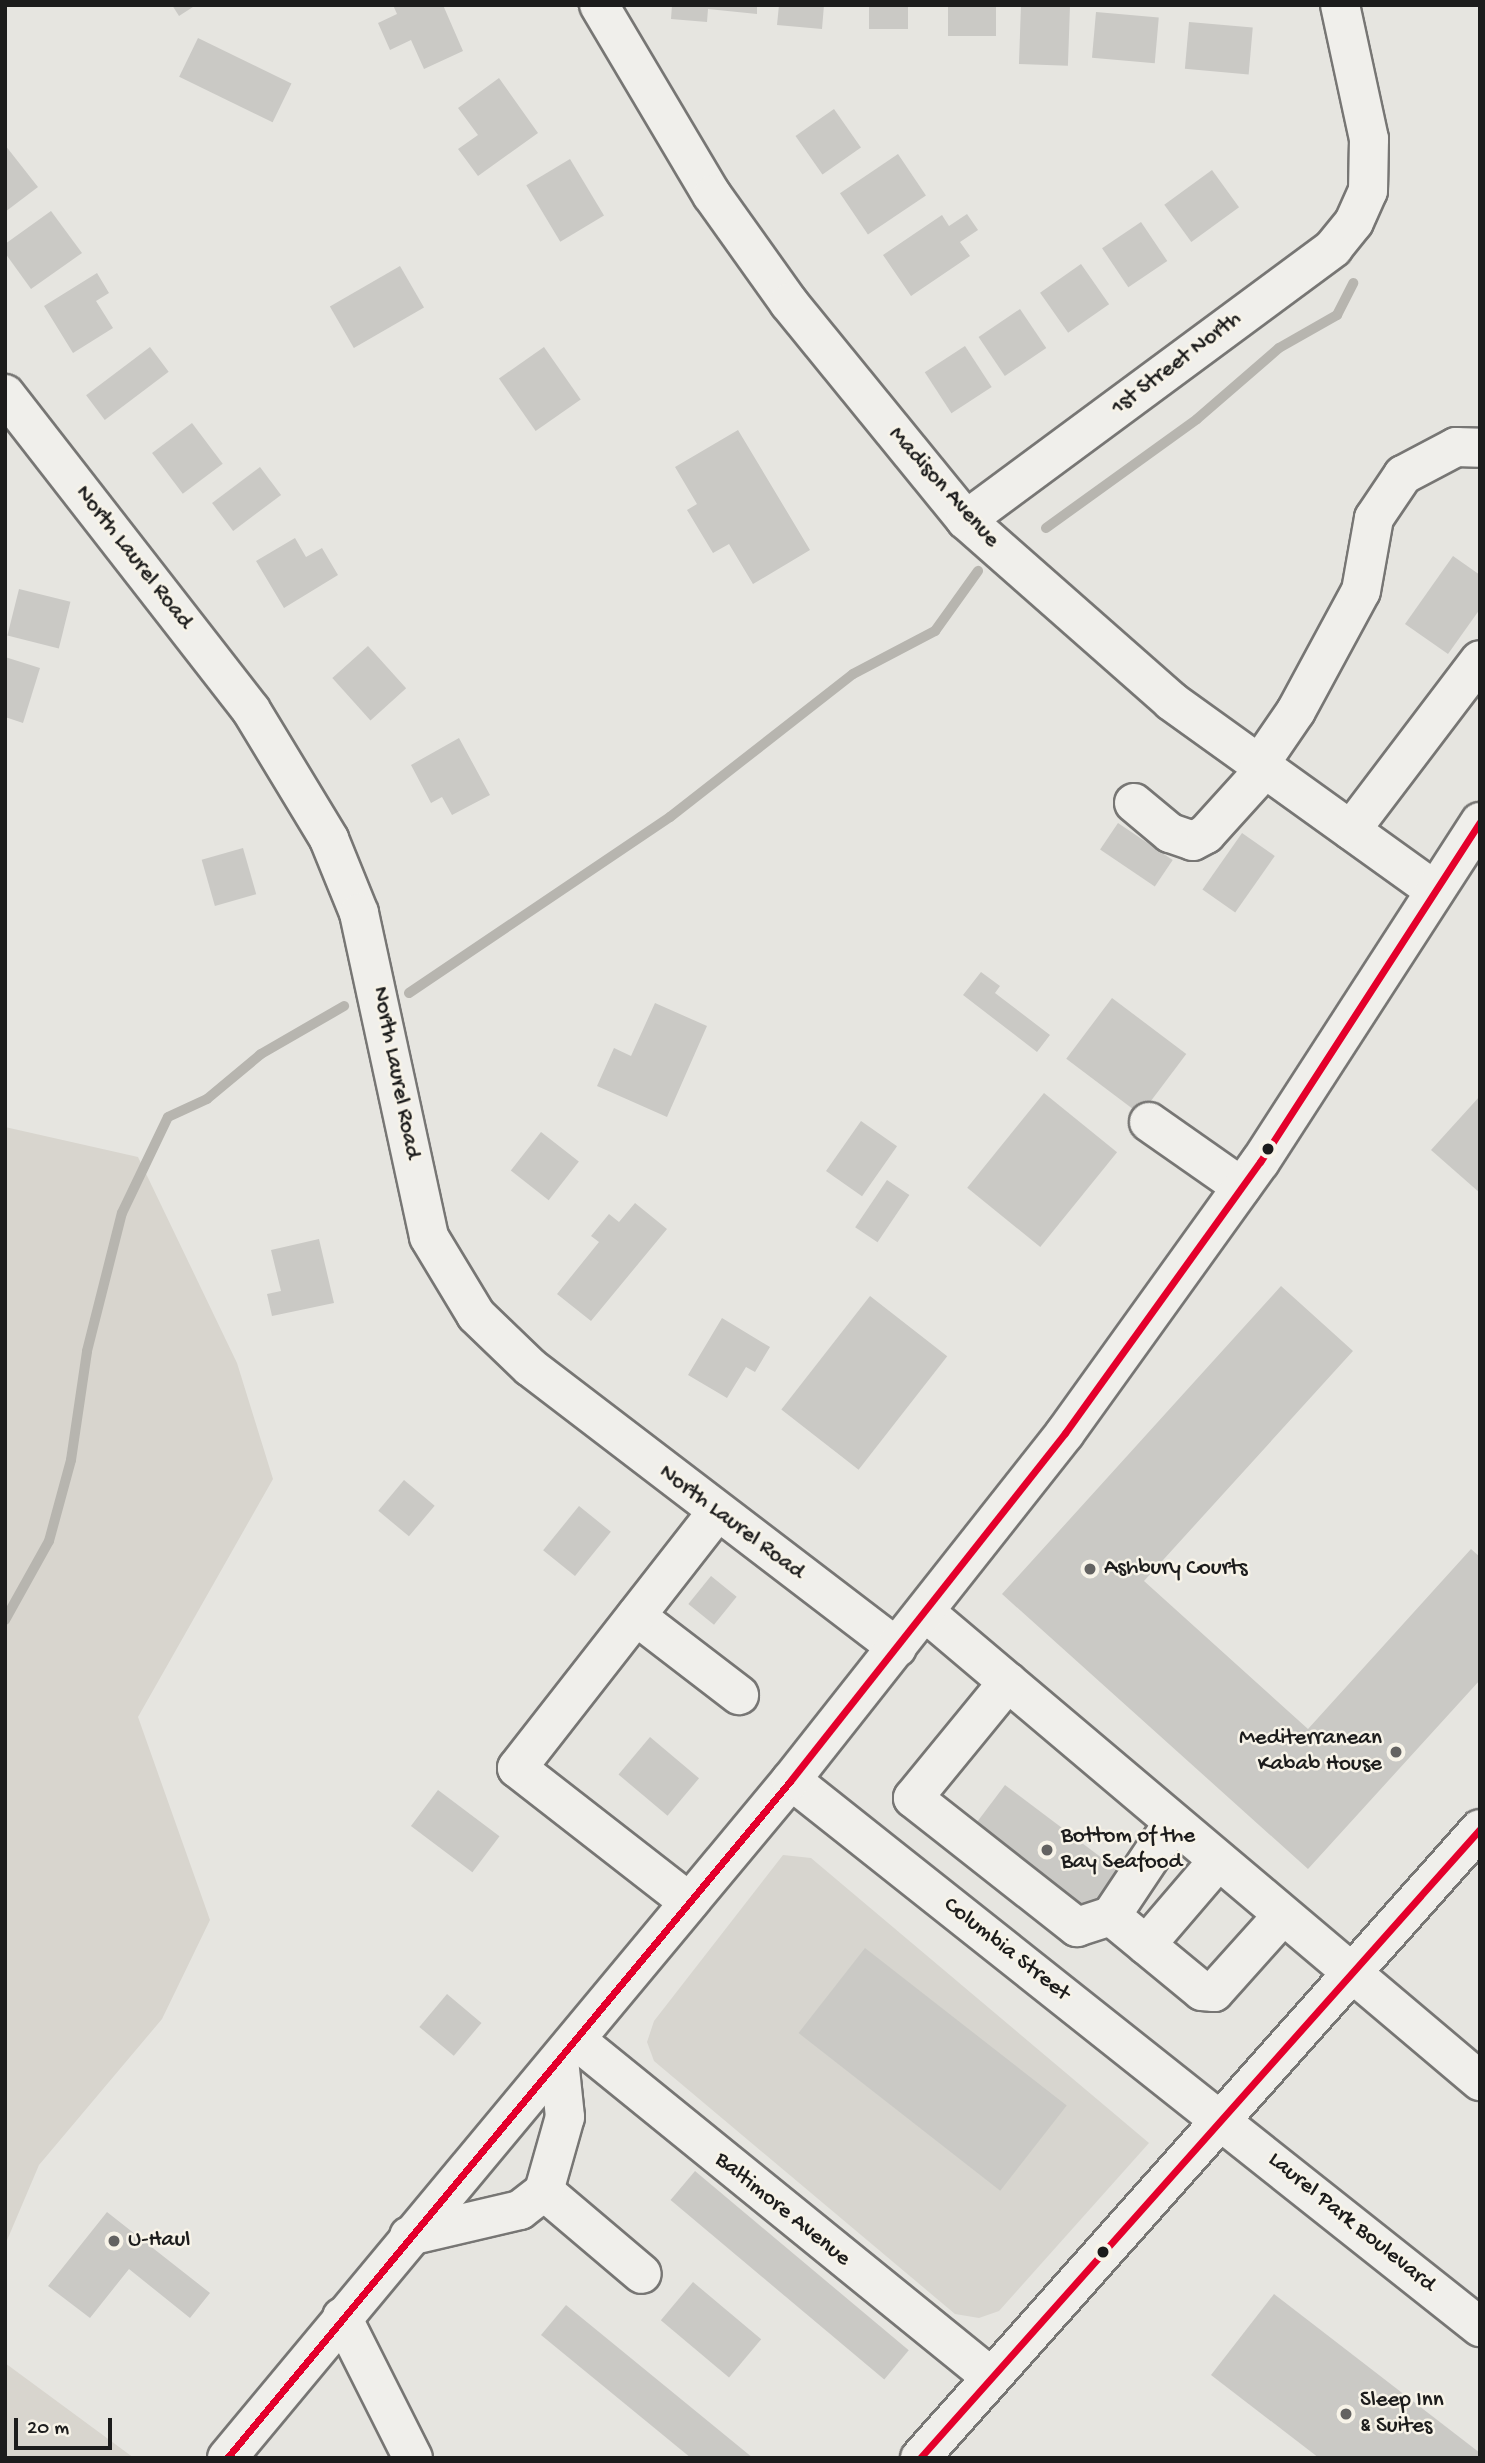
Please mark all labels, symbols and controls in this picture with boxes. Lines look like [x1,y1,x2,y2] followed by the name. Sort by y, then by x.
[1106,306,1248,422] street label: 1st Street North
[882,422,1004,554] street label: Madison Avenue
[68,481,198,635] street label: North Laurel Road
[365,984,425,1162] street label: North Laurel Road
[1261,1142,1275,1156] unlabelled marker
[653,1459,809,1587] street label: North Laurel Road
[1104,1555,1247,1583] place label: Ashbury Courts
[1082,1561,1098,1577] marker: Ashbury Courts
[1239,1725,1382,1779] place label: Mediterranean Kabab House
[1388,1744,1404,1760] marker: Mediterranean Kabab House
[1061,1823,1195,1877] place label: Bottom of the Bay Seafood
[1039,1842,1055,1858] marker: Bottom of the Bay Seafood
[937,1892,1075,2008] street label: Columbia Street
[708,2147,856,2273] street label: Baltimore Avenue
[1262,2147,1440,2299] street label: Laurel Park Boulevard
[128,2227,190,2255] place label: U-Haul
[106,2233,122,2249] marker: U-Haul
[1096,2245,1110,2259] unlabelled marker
[1360,2387,1444,2441] place label: Sleep Inn & Suites
[18,2404,116,2448] scale bar
[1338,2406,1354,2422] marker: Sleep Inn & Suites
[27,2417,69,2442] text: 20 m

